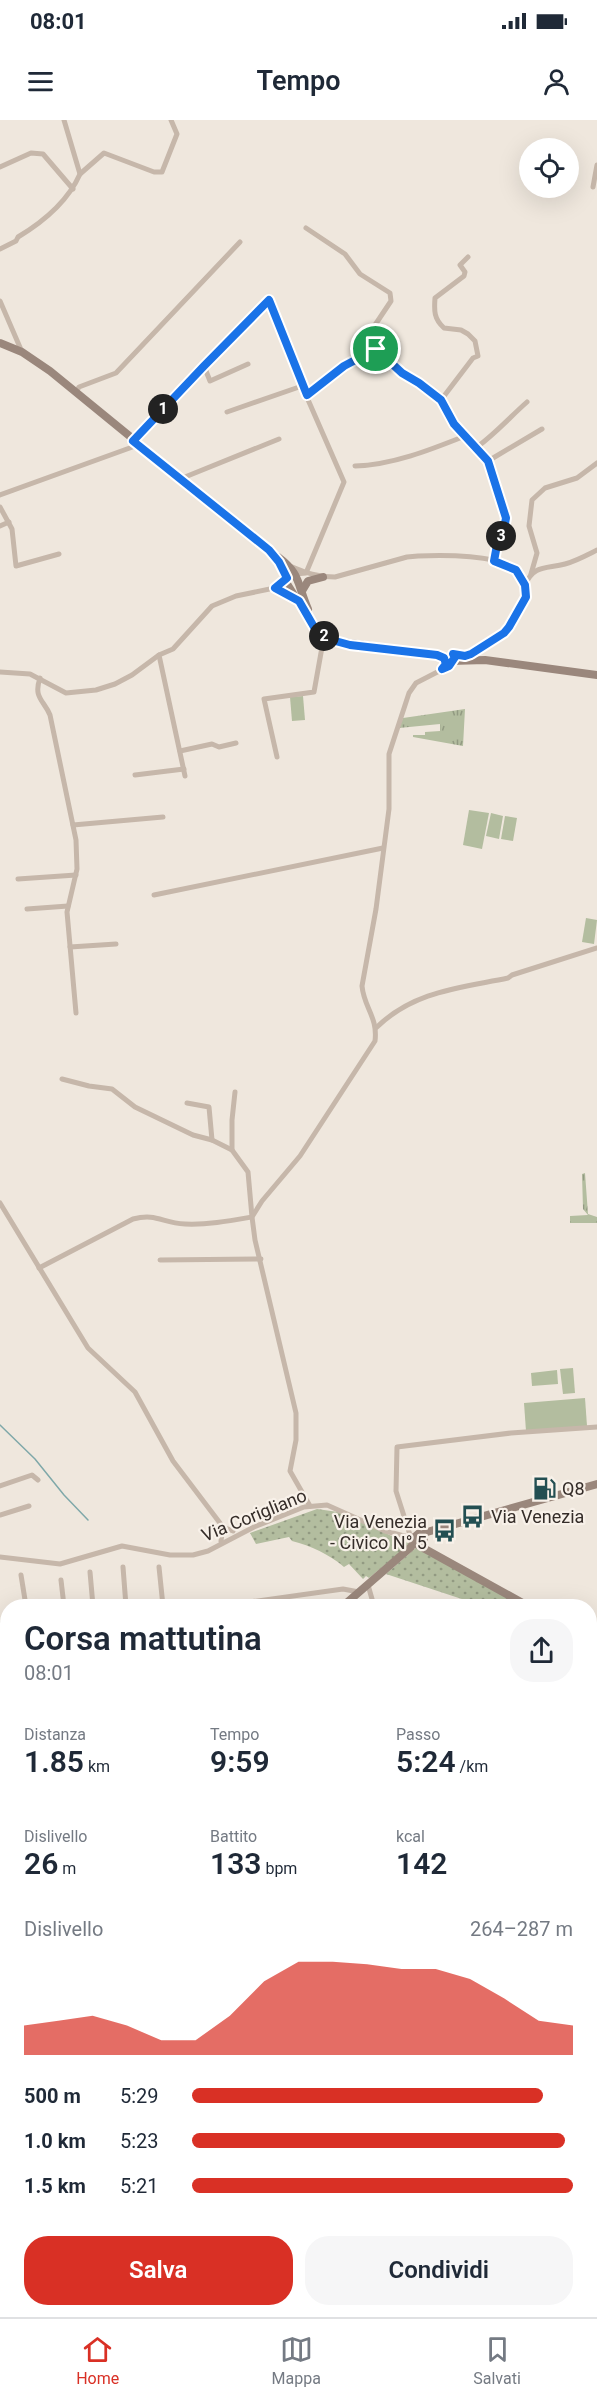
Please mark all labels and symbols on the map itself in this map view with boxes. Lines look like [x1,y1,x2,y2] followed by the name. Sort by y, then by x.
[350,323,401,374] pin
[148,394,178,424] pin: 1
[486,521,516,551] pin: 3
[309,621,339,651] pin: 2
[531,1475,557,1501] fuel station icon: Q8
[562,1478,585,1499] place label: Q8
[198,1484,310,1546] street label: Via Corigliano
[460,1503,486,1529] bus stop icon: Via Venezia
[491,1506,584,1527] place label: Via Venezia
[330,1511,427,1553] place label: Via Venezia - Civico N° 5
[432,1518,458,1544] bus stop icon: Via Venezia - Civico N° 5

